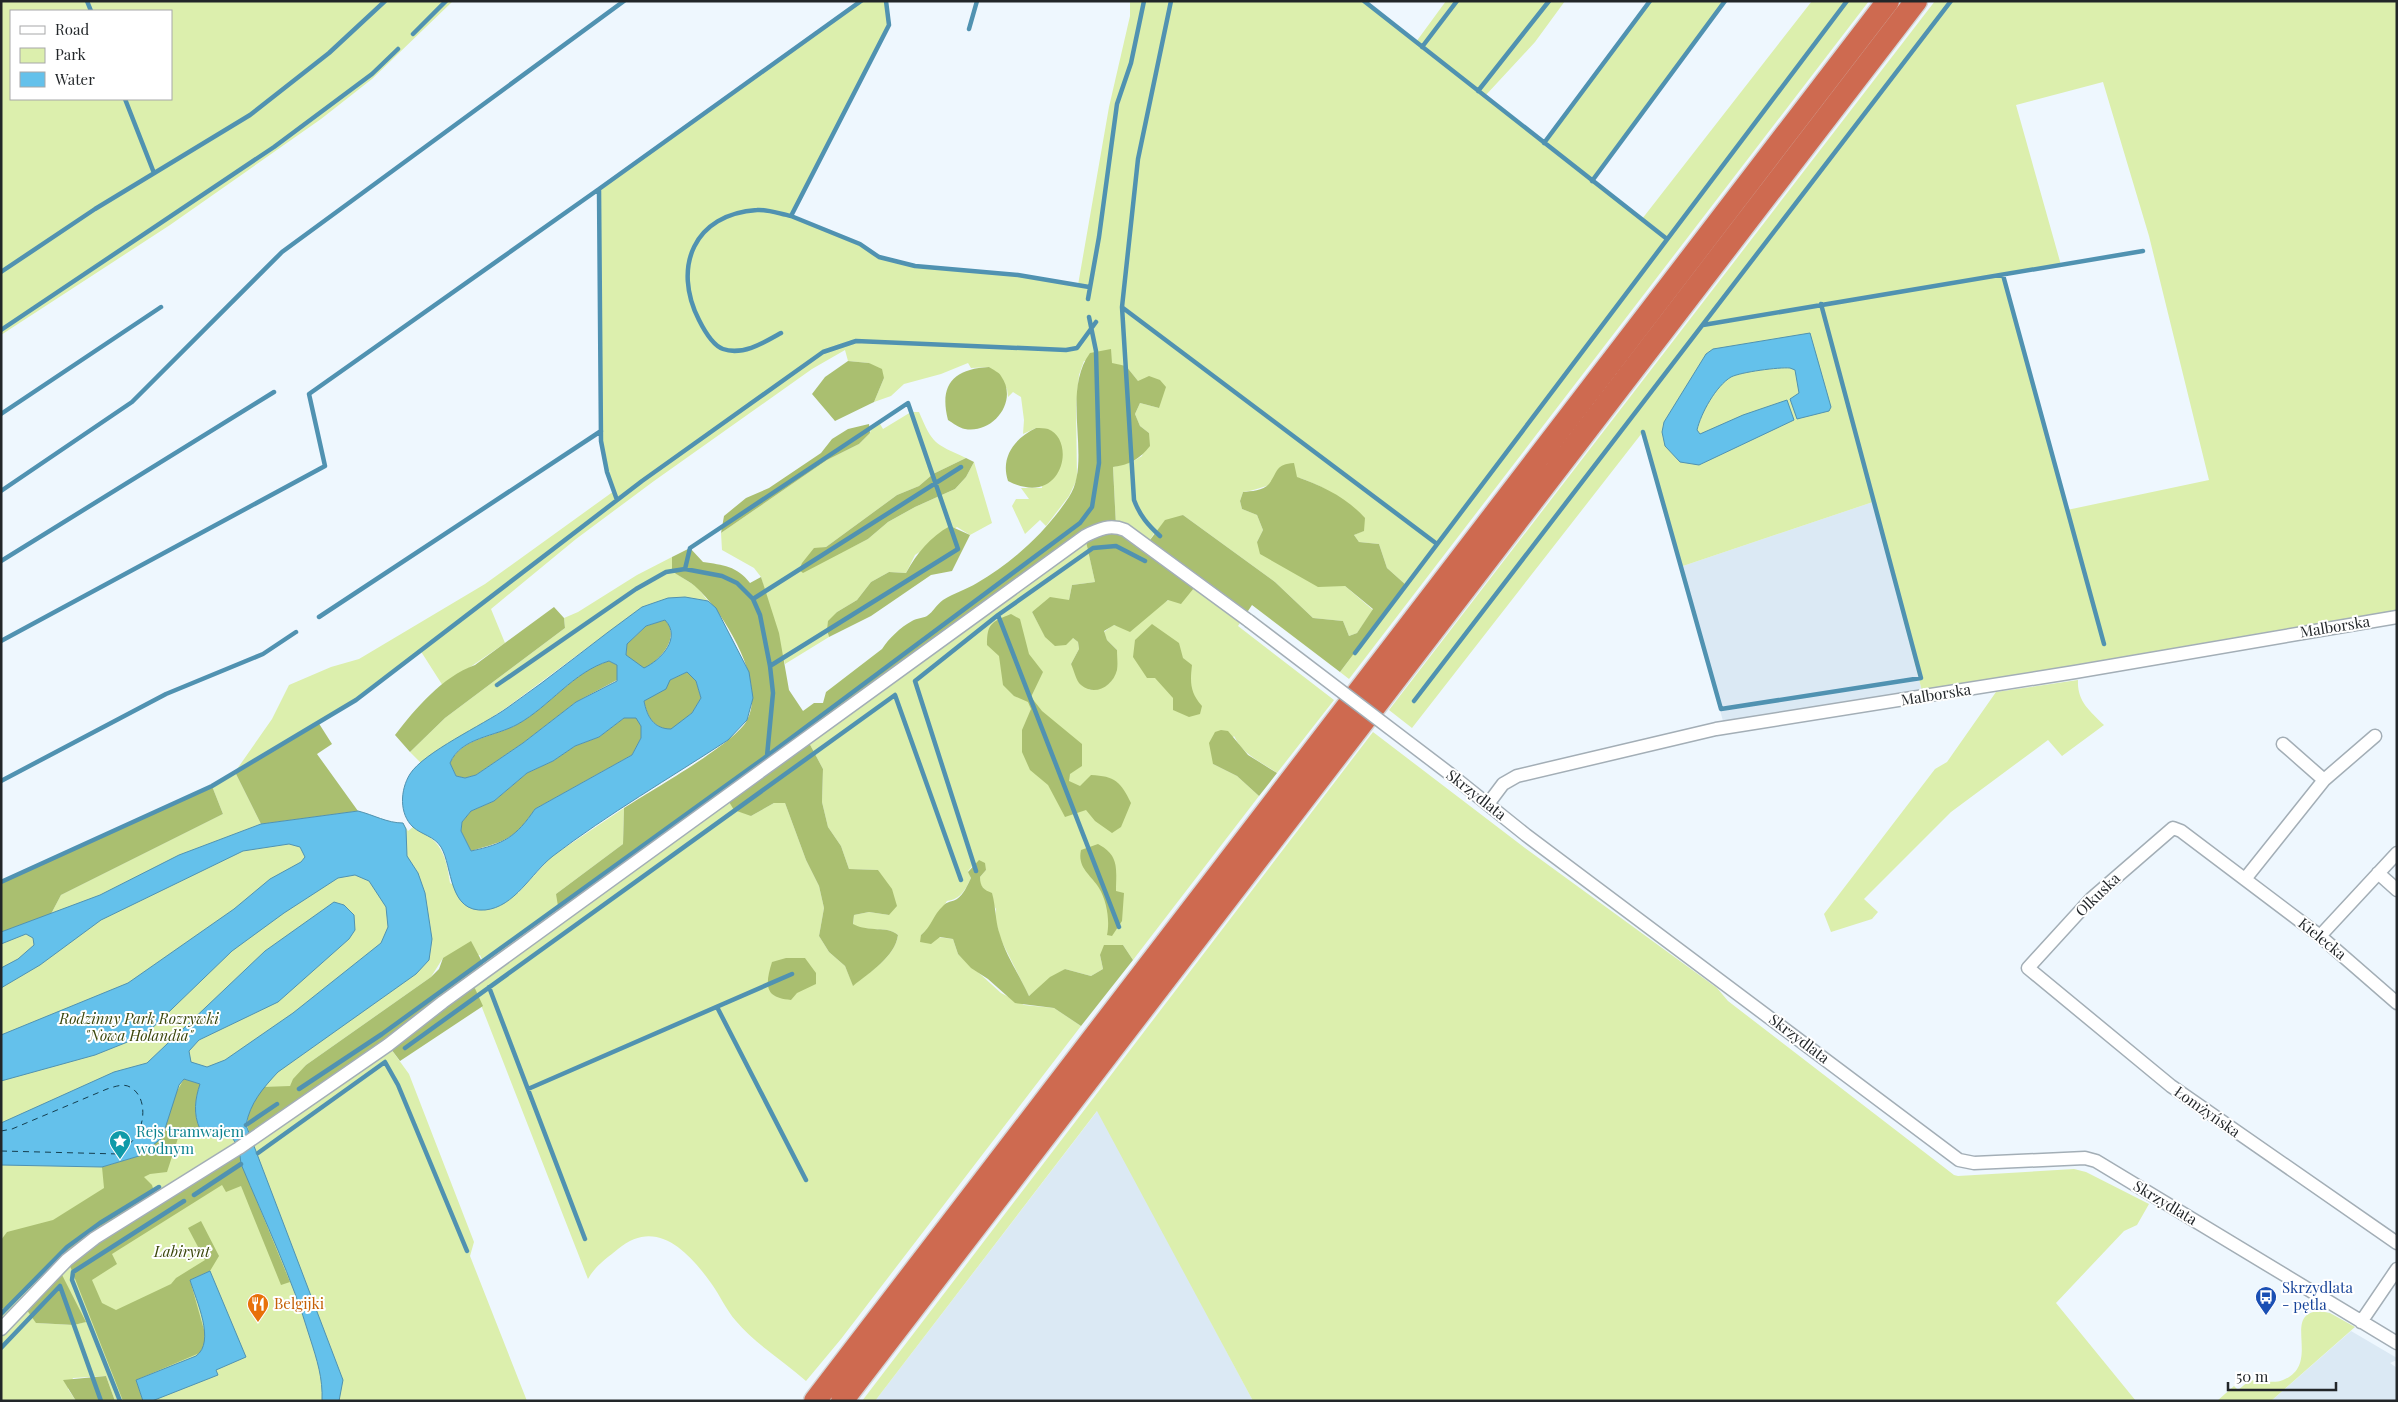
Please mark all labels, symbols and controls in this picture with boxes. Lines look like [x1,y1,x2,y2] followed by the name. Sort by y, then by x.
[10,10,172,100] legend
[55,19,89,39] text: Road
[55,44,87,64] text: Park
[54,69,95,89] text: Water
[2299,611,2372,641] street label: Malborska
[1900,679,1973,709] street label: Malborska
[1443,765,1511,824] street label: Skrzydlata
[2071,868,2124,920] street label: Olkuska
[2294,913,2351,964] street label: Kielecka
[58,1008,219,1045] park label: Rodzinny Park Rozrywki "Nowa Holandia"
[1765,1009,1834,1068] street label: Skrzydlata
[2171,1081,2245,1142] street label: Łomżyńska
[136,1121,245,1158] place label: Rejs tramwajem wodnym
[108,1129,132,1160] place icon: Rejs tramwajem wodnym
[2130,1175,2201,1229] street label: Skrzydlata
[153,1241,211,1261] park label: Labirynt
[2282,1277,2353,1314] place label: Skrzydlata - pętla
[2254,1285,2278,1316] bus stop icon: Skrzydlata - pętla
[246,1292,270,1323] restaurant icon: Belgijki
[274,1293,325,1313] place label: Belgijki
[2228,1360,2336,1392] scale bar
[2236,1366,2269,1386] text: 50 m

